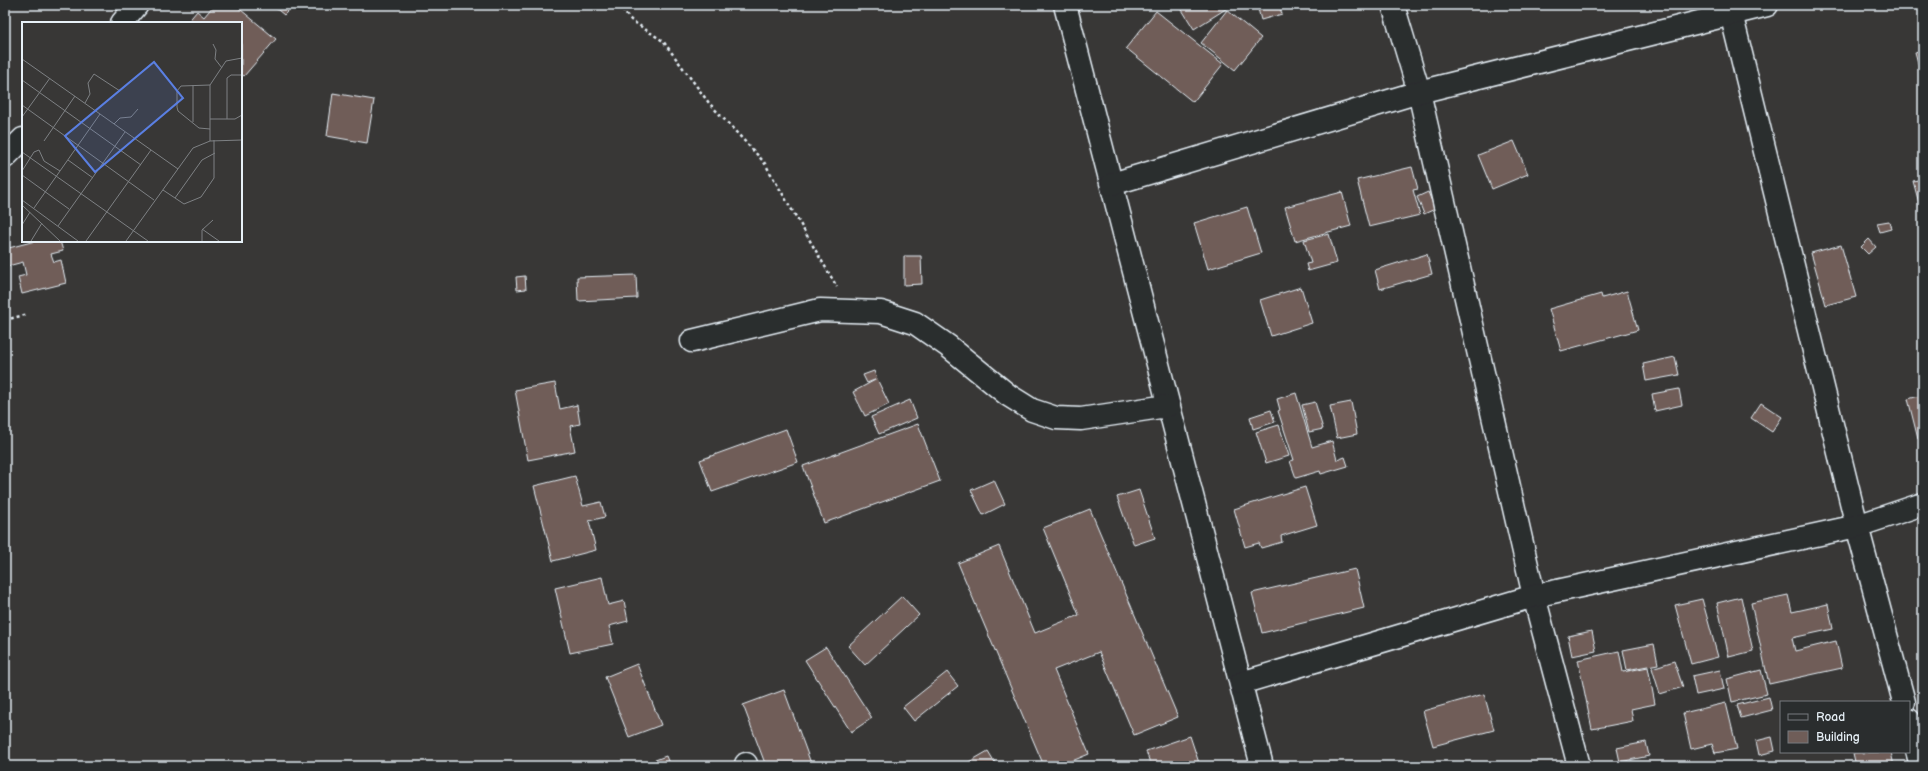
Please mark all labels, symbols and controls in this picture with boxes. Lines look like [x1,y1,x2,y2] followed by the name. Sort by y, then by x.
[22,22,242,242] inset map
[1780,701,1910,753] legend
[1816,710,1845,725] text: Road
[1816,730,1860,745] text: Building

